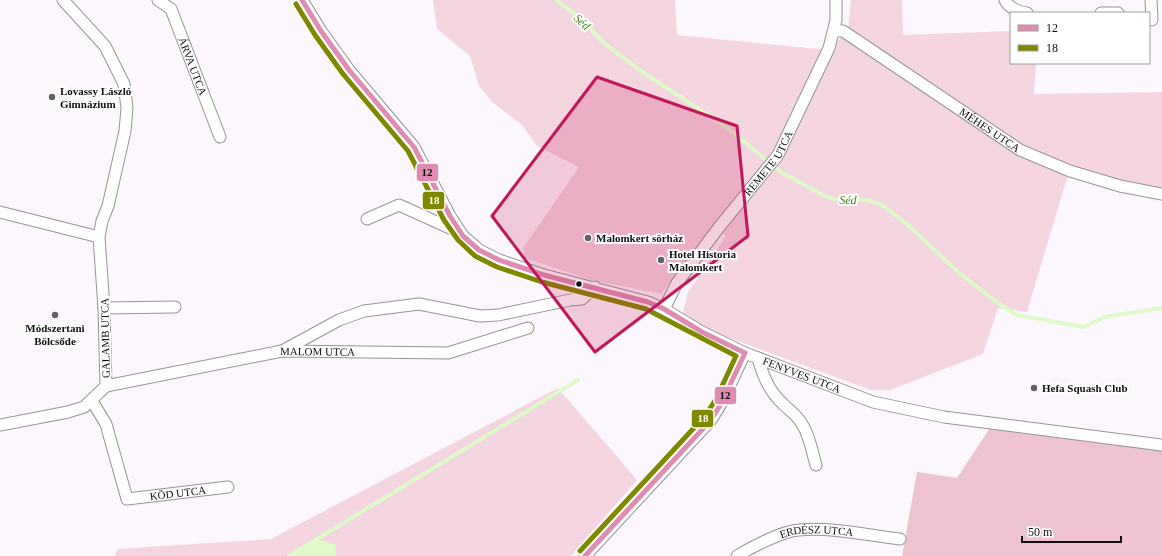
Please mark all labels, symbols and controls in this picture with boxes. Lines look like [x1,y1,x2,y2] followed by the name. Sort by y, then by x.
[571,11,594,34] water label: Séd
[1010,12,1150,64] legend
[1046,21,1058,35] text: 12
[176,36,209,97] street label: ÁRVA UTCA
[1046,41,1058,55] text: 18
[60,85,132,110] place label: Lovassy László Gimnázium
[47,92,57,102] marker: Lovassy László Gimnázium
[957,105,1022,154] street label: MÉHES UTCA
[741,129,795,198] street label: REMETE UTCA
[416,163,439,182] line badge: 12
[422,166,433,178] text: 12
[422,191,445,210] line badge: 18
[839,193,858,207] water label: Séd
[429,194,440,206] text: 18
[596,232,683,244] place label: Malomkert sörház
[583,233,593,243] marker: Malomkert sörház
[669,248,736,273] place label: Hotel Historia Malomkert
[656,255,666,265] marker: Hotel Historia Malomkert
[574,279,584,289] unlabelled marker
[98,298,112,378] street label: GALAMB UTCA
[50,310,60,320] marker: Módszertani Bölcsőde
[25,322,85,347] place label: Módszertani Bölcsőde
[280,345,355,358] street label: MALOM UTCA
[761,354,843,395] street label: FENYVES UTCA
[1042,382,1128,394] place label: Hefa Squash Club
[1029,383,1039,393] marker: Hefa Squash Club
[714,386,737,405] line badge: 12
[720,389,731,401] text: 12
[691,409,714,428] line badge: 18
[698,412,709,424] text: 18
[149,484,207,502] street label: KÖD UTCA
[1022,518,1121,544] scale bar
[778,523,854,540] street label: ERDÉSZ UTCA
[1028,525,1053,539] text: 50 m

